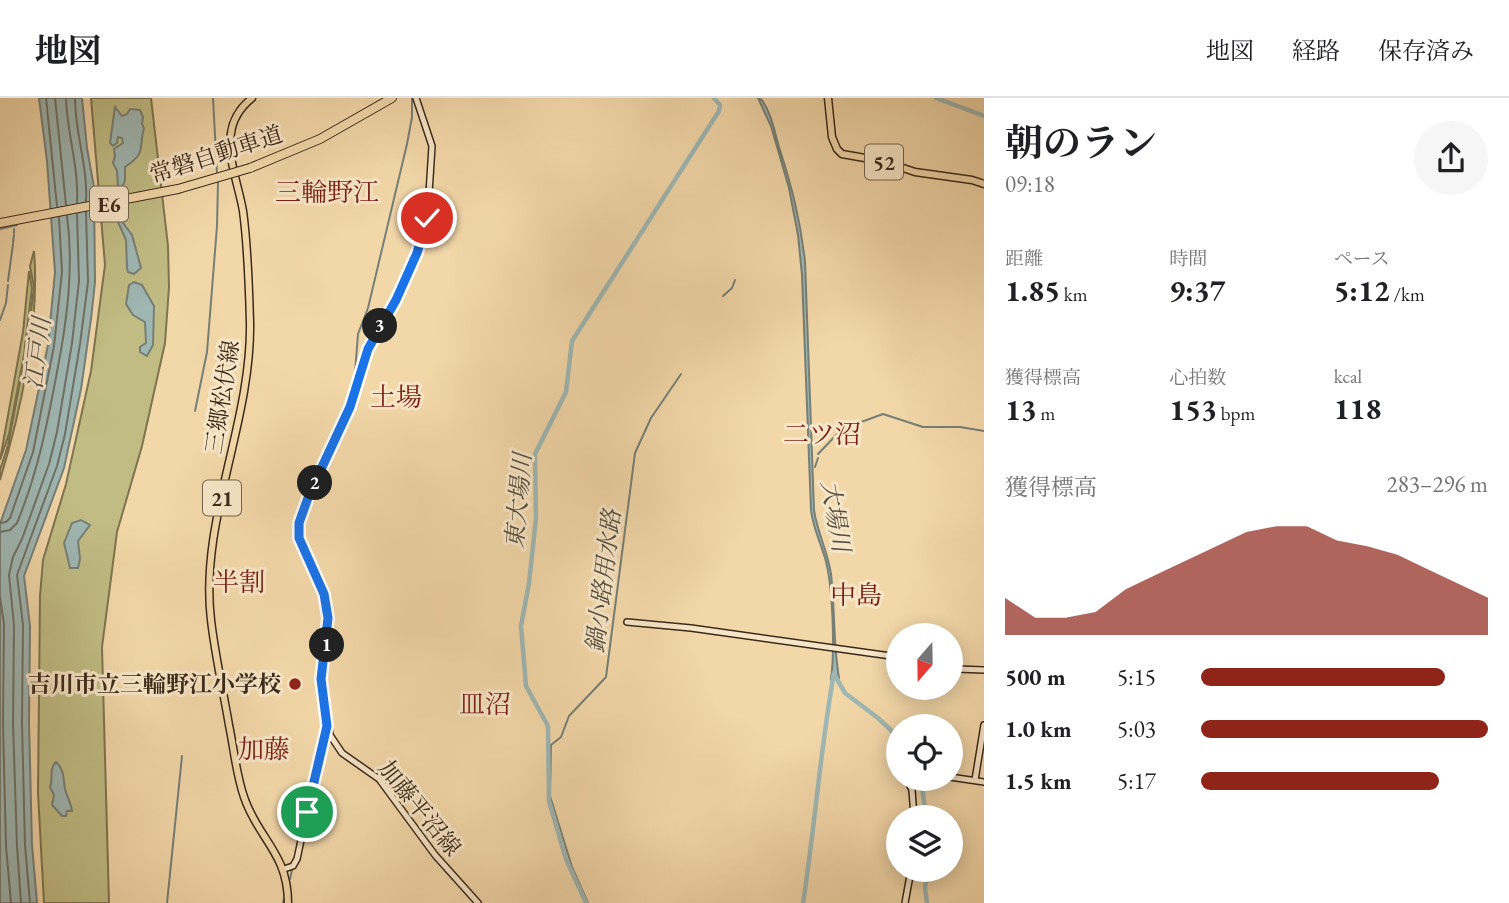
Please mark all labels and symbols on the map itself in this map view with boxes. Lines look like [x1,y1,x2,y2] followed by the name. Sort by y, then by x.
[146,118,286,190] street label: 常磐自動車道
[865,144,903,180] road number: 52
[275,175,379,209] district label: 三輪野江
[90,186,128,222] road number: E6
[397,188,457,248] pin
[362,308,398,344] pin: 3
[17,312,57,391] water label: 江戸川
[198,338,246,456] street label: 三郷松伏線
[370,380,422,414] district label: 土場
[783,417,861,451] district label: 二ツ沼
[498,449,538,550] water label: 東大場川
[298,466,332,500] pin: 2
[814,478,858,557] water label: 大場川
[203,480,241,516] road number: 21
[579,506,627,654] water label: 鍋小路用水路
[213,565,265,599] district label: 半割
[830,578,882,612] district label: 中島
[886,623,962,700] north arrow
[310,628,344,662] pin: 1
[28,669,281,699] place label: 吉川市立三輪野江小学校
[287,676,303,692] marker: 吉川市立三輪野江小学校
[459,687,511,721] district label: 皿沼
[238,732,290,766] district label: 加藤
[372,754,468,862] street label: 加藤平沼線
[277,782,337,842] pin

